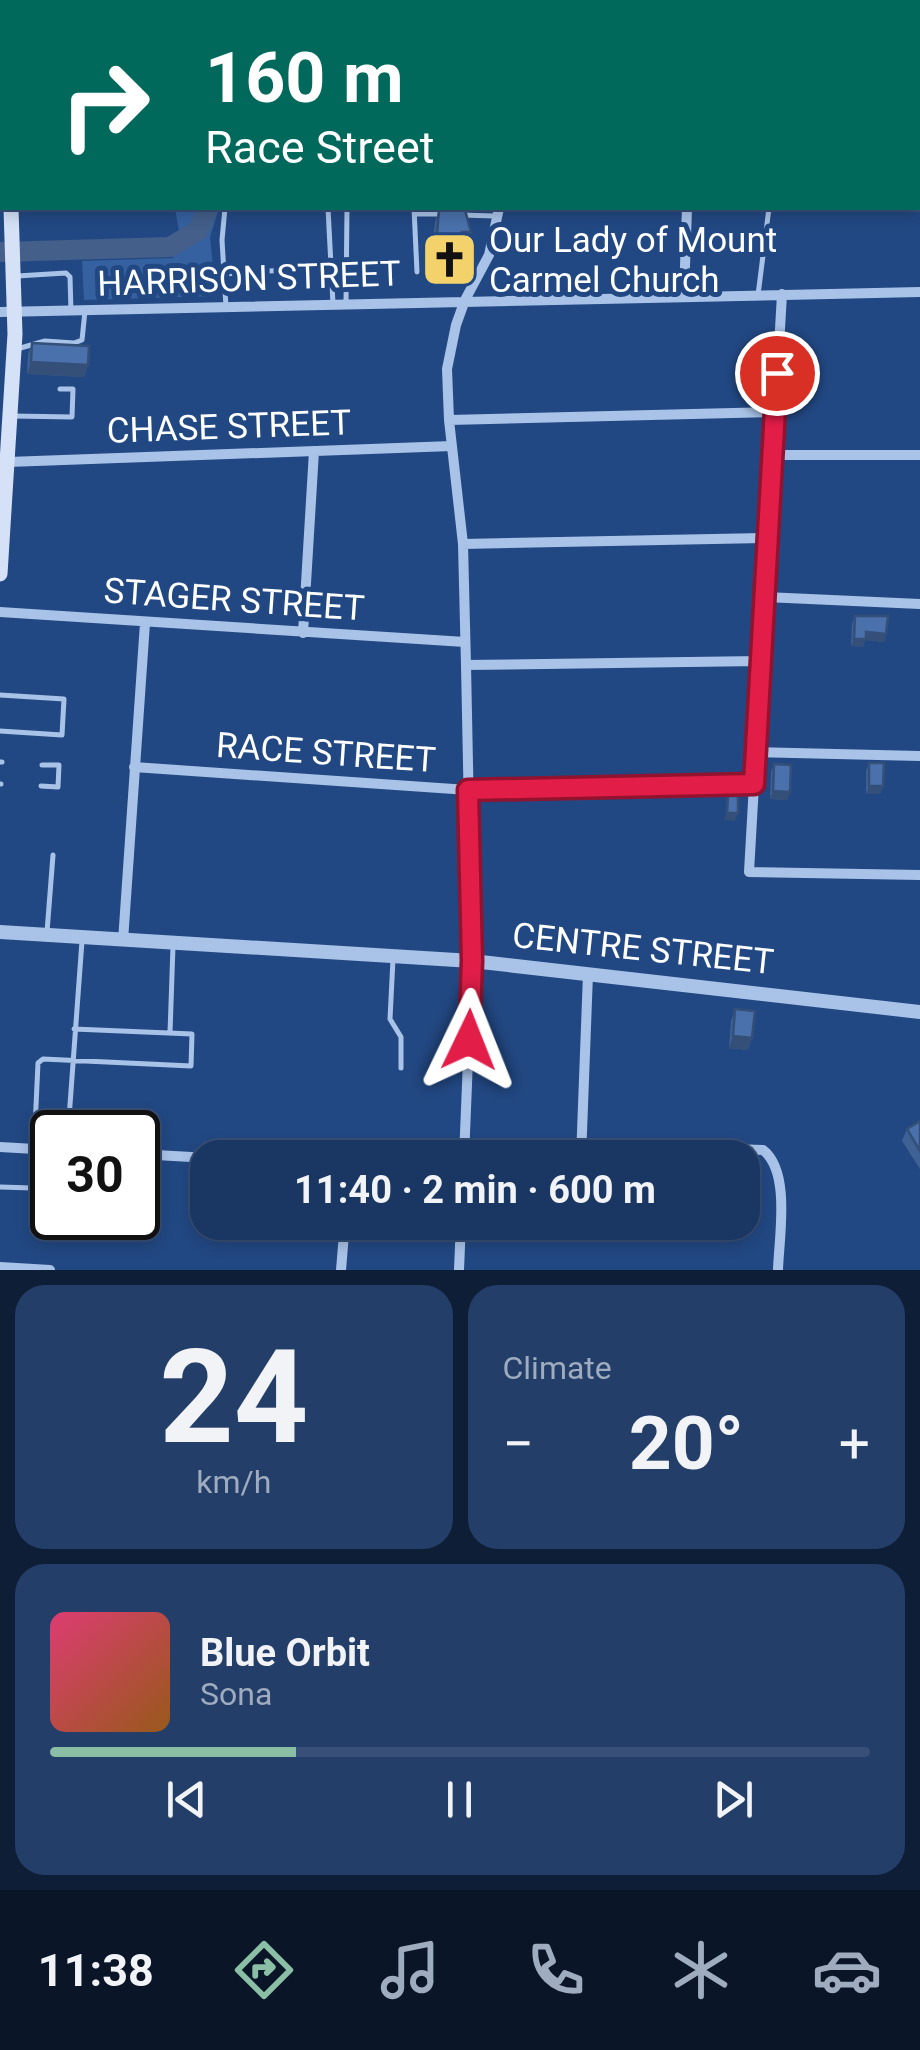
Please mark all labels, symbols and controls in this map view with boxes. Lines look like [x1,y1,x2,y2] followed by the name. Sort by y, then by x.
[205,37,404,119] text: 160 m
[40,40,170,170] icon: right
[205,121,435,174] text: Race Street
[489,220,777,301] place label: Our Lady of Mount Carmel Church
[420,230,480,290] church icon: Our Lady of Mount Carmel Church
[97,253,401,305] street label: HARRISON STREET
[735,331,820,416] pin
[750,346,805,401] icon: arrive
[106,402,352,452] street label: CHASE STREET
[102,570,366,630] street label: STAGER STREET
[215,725,437,781] street label: RACE STREET
[510,915,776,983] street label: CENTRE STREET
[417,988,521,1092] position arrow
[30,1110,160,1240] speed limit sign: 30
[294,1168,656,1212] text: 11:40 · 2 min · 600 m
[159,1321,308,1474] text: 24
[503,1349,612,1387] text: Climate
[629,1399,744,1487] text: 20°
[503,1412,534,1476] text: −
[839,1412,870,1476] text: +
[196,1463,271,1501] text: km/h
[200,1631,370,1675] text: Blue Orbit
[200,1675,272,1713] text: Sona
[159,1772,214,1827] icon: previous
[432,1772,487,1827] icon: pause
[706,1772,761,1827] icon: next
[229,1935,299,2005] icon: directions
[375,1935,445,2005] icon: music
[521,1935,591,2005] icon: phone
[666,1935,736,2005] icon: climate
[812,1935,882,2005] icon: car
[38,1944,154,1997] text: 11:38

